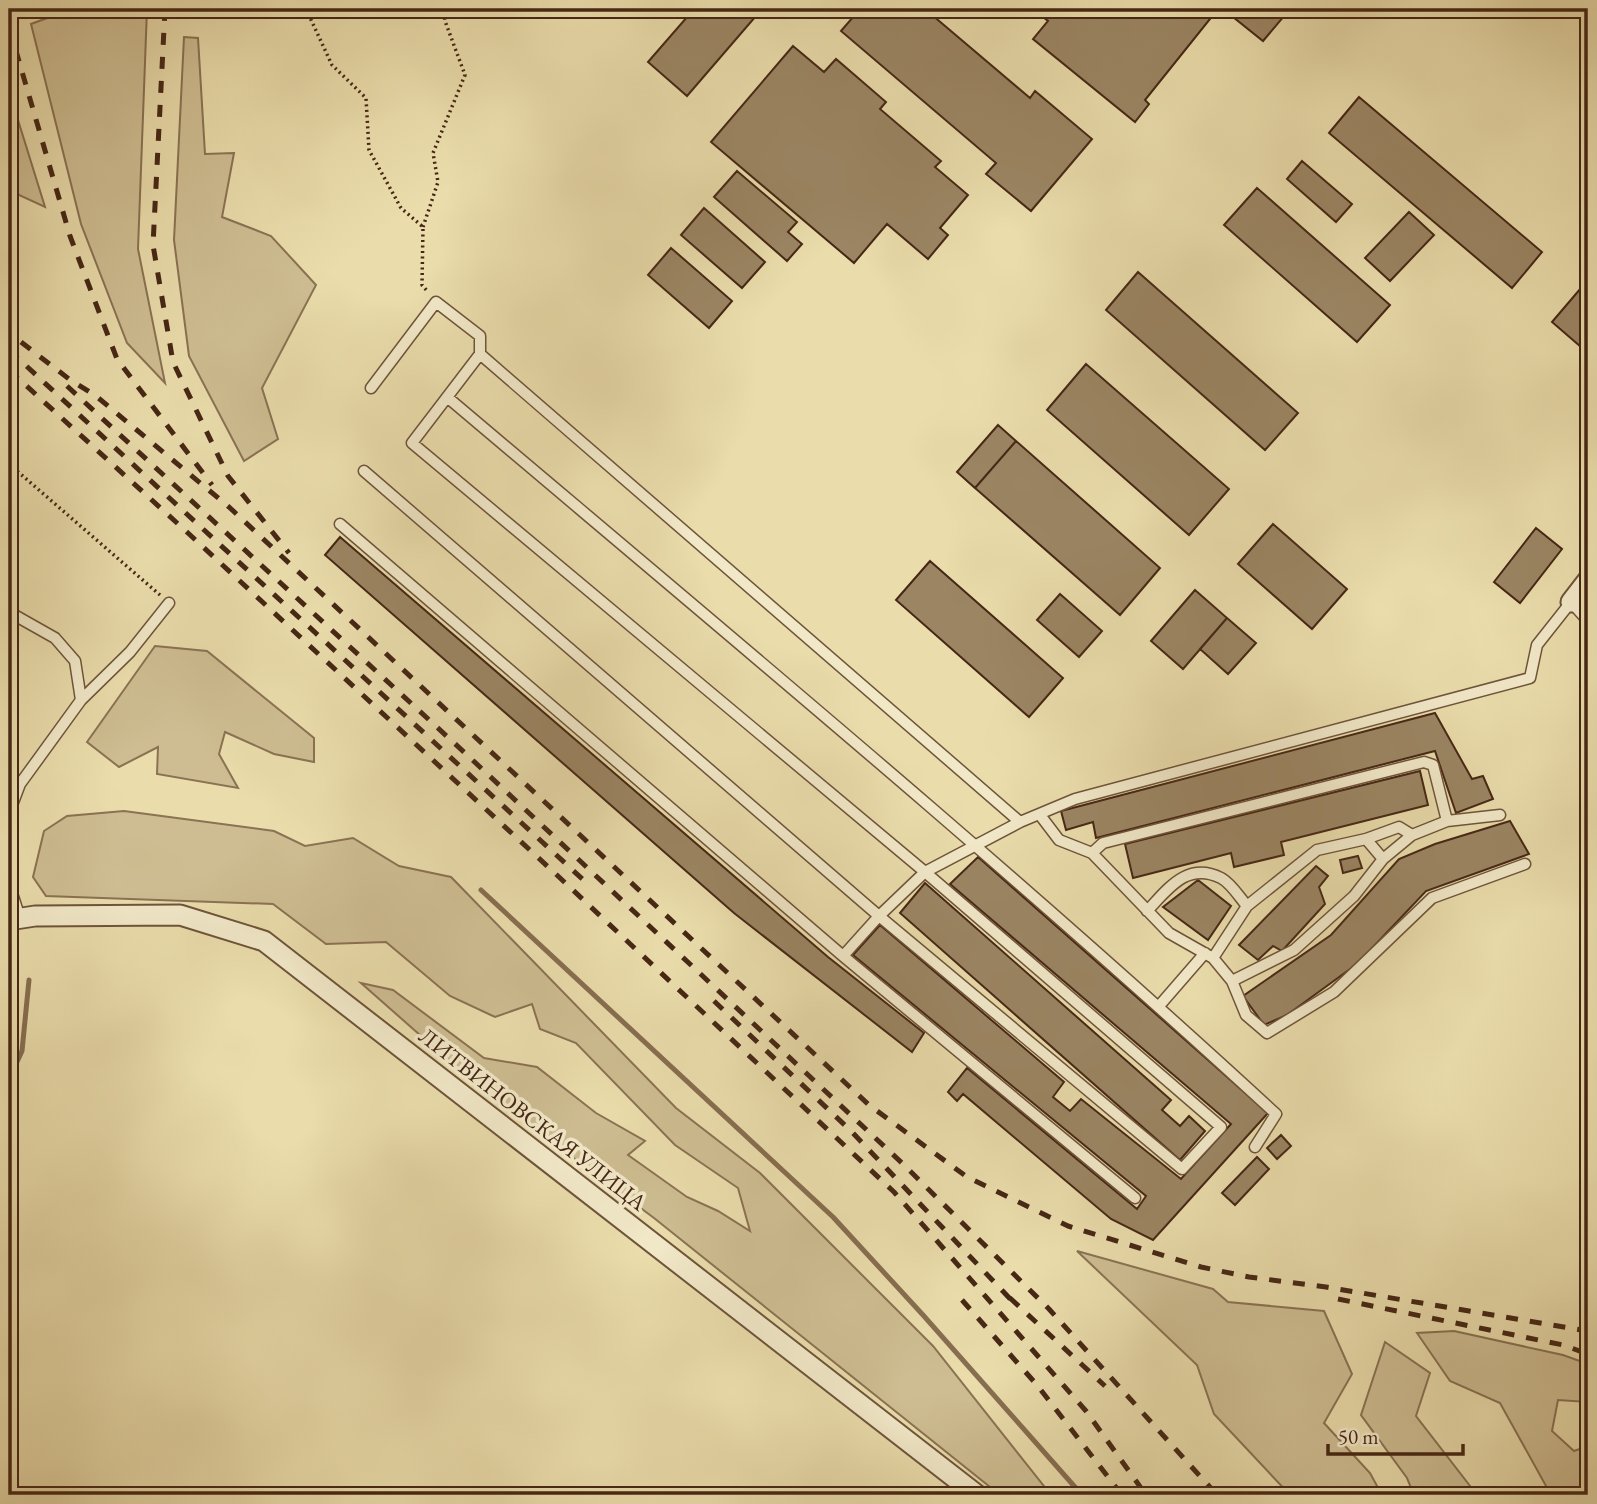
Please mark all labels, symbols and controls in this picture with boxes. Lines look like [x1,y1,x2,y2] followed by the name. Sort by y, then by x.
[413,1021,654,1218] street label: ЛИТВИНОВСКАЯ УЛИЦА
[1328,1413,1462,1457] scale bar
[1338,1423,1379,1450] text: 50 m

